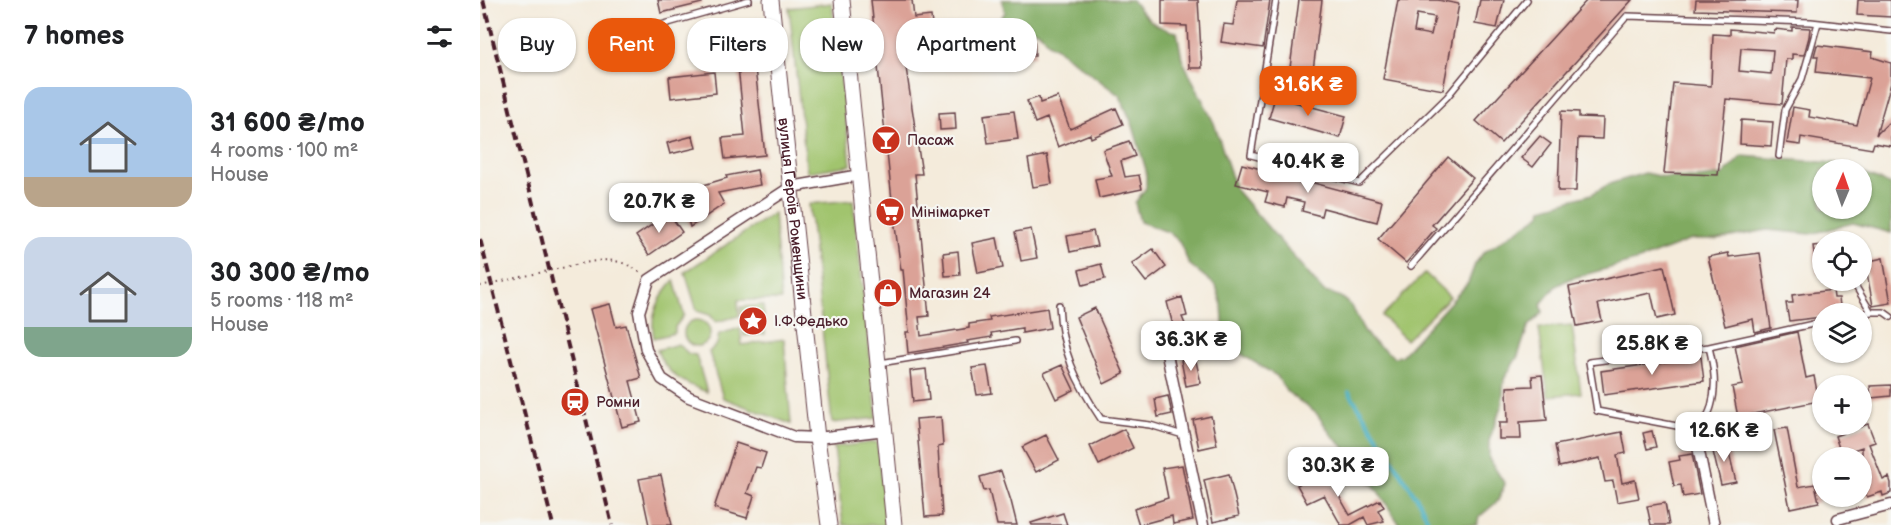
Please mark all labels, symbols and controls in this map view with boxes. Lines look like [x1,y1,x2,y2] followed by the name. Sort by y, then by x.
[498,18,576,72] chip: Buy
[588,18,675,72] chip: Rent
[687,18,788,72] chip: Filters
[800,18,884,72] chip: New
[896,18,1037,72] chip: Apartment
[423,20,456,53] icon: filters
[24,21,124,52] text: 7 homes
[1253,66,1363,117] pin: 31.6K ₴
[1274,73,1342,97] text: 31.6K ₴
[210,108,365,139] text: 31 600 ₴/mo
[72,111,144,183] icon: home
[774,117,812,301] street label: вулиця Героїв Роменщини
[870,124,902,156] bar icon: Пасаж
[907,131,954,150] place label: Пасаж
[210,139,358,163] text: 4 rooms · 100 m²
[1253,143,1363,194] pin: 40.4K ₴
[1272,150,1344,174] text: 40.4K ₴
[1812,159,1872,219] north arrow
[1812,159,1872,507] map controls
[210,163,269,187] text: House
[604,183,714,234] pin: 20.7K ₴
[623,190,695,214] text: 20.7K ₴
[874,196,906,228] supermarket icon: Мінімаркет
[911,203,990,222] place label: Мінімаркет
[1812,231,1872,291] button: locate
[210,258,370,289] text: 30 300 ₴/mo
[72,261,144,333] icon: home
[872,277,904,309] shop icon: Магазин 24
[909,284,991,303] place label: Магазин 24
[210,289,354,313] text: 5 rooms · 118 m²
[1812,303,1872,363] button: layers
[737,305,769,337] place icon: І.Ф.Федько
[774,312,848,331] place label: І.Ф.Федько
[210,313,269,337] text: House
[1136,321,1246,372] pin: 36.3K ₴
[1597,325,1707,376] pin: 25.8K ₴
[1155,328,1227,352] text: 36.3K ₴
[1616,332,1688,356] text: 25.8K ₴
[1812,375,1872,435] button: +
[559,386,591,418] station icon: Ромни
[596,393,640,412] place label: Ромни
[1669,412,1779,463] pin: 12.6K ₴
[1689,419,1759,443] text: 12.6K ₴
[1283,447,1393,498] pin: 30.3K ₴
[1812,447,1872,507] button: −
[1302,454,1374,478] text: 30.3K ₴

